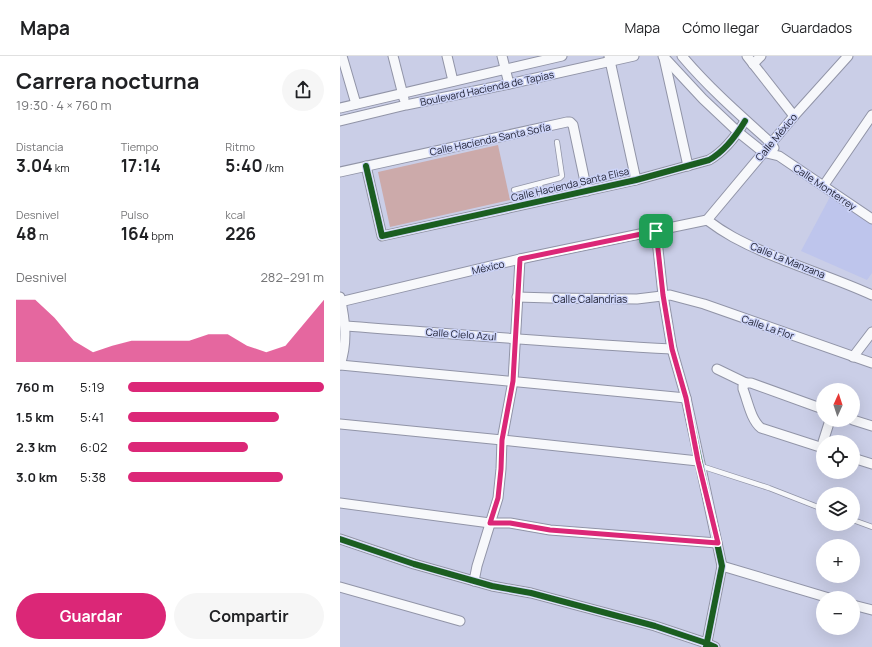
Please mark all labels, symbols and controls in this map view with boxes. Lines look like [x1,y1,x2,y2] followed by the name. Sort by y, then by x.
[20,15,70,41] text: Mapa
[625,18,660,37] text: Mapa
[682,18,759,37] text: Cómo llegar
[781,18,852,37] text: Guardados
[16,66,199,96] text: Carrera nocturna
[419,67,555,109] street label: Boulevard Hacienda de Tapias
[282,69,324,111] button: share
[16,96,112,114] text: 19:30 · 4 × 760 m
[752,110,800,164] street label: Calle México
[428,119,552,159] street label: Calle Hacienda Santa Sofía
[16,139,63,154] text: Distancia
[121,139,158,154] text: Tiempo
[225,139,255,154] text: Ritmo
[16,154,53,177] text: 3.04
[121,154,161,177] text: 17:14
[225,154,263,177] text: 5:40
[53,160,70,175] text: km
[263,160,284,175] text: /km
[791,161,860,214] street label: Calle Monterrey
[510,164,630,204] street label: Calle Hacienda Santa Elisa
[16,207,59,222] text: Desnivel
[121,207,149,222] text: Pulso
[225,207,245,222] text: kcal
[639,214,673,248] pin
[645,220,667,242] icon: arrive
[16,222,37,245] text: 48
[121,222,149,245] text: 164
[225,222,256,245] text: 226
[37,228,48,243] text: m
[149,228,174,243] text: bpm
[748,239,828,281] street label: Calle La Manzana
[470,256,506,278] street label: México
[16,268,67,286] text: Desnivel
[260,268,324,286] text: 282–291 m
[553,292,627,306] street label: Calle Calandrias
[740,311,797,343] street label: Calle La Flor
[425,325,497,343] street label: Calle Cielo Azul
[16,378,54,396] text: 760 m
[80,378,105,396] text: 5:19
[816,383,860,427] north arrow
[816,383,860,635] map controls
[16,408,54,426] text: 1.5 km
[80,408,104,426] text: 5:41
[816,435,860,479] button: locate
[16,438,57,456] text: 2.3 km
[80,438,107,456] text: 6:02
[16,468,57,486] text: 3.0 km
[80,468,106,486] text: 5:38
[816,487,860,531] button: layers
[816,539,860,583] button: +
[816,591,860,635] button: −
[16,593,166,639] button: Guardar
[174,593,324,639] button: Compartir

